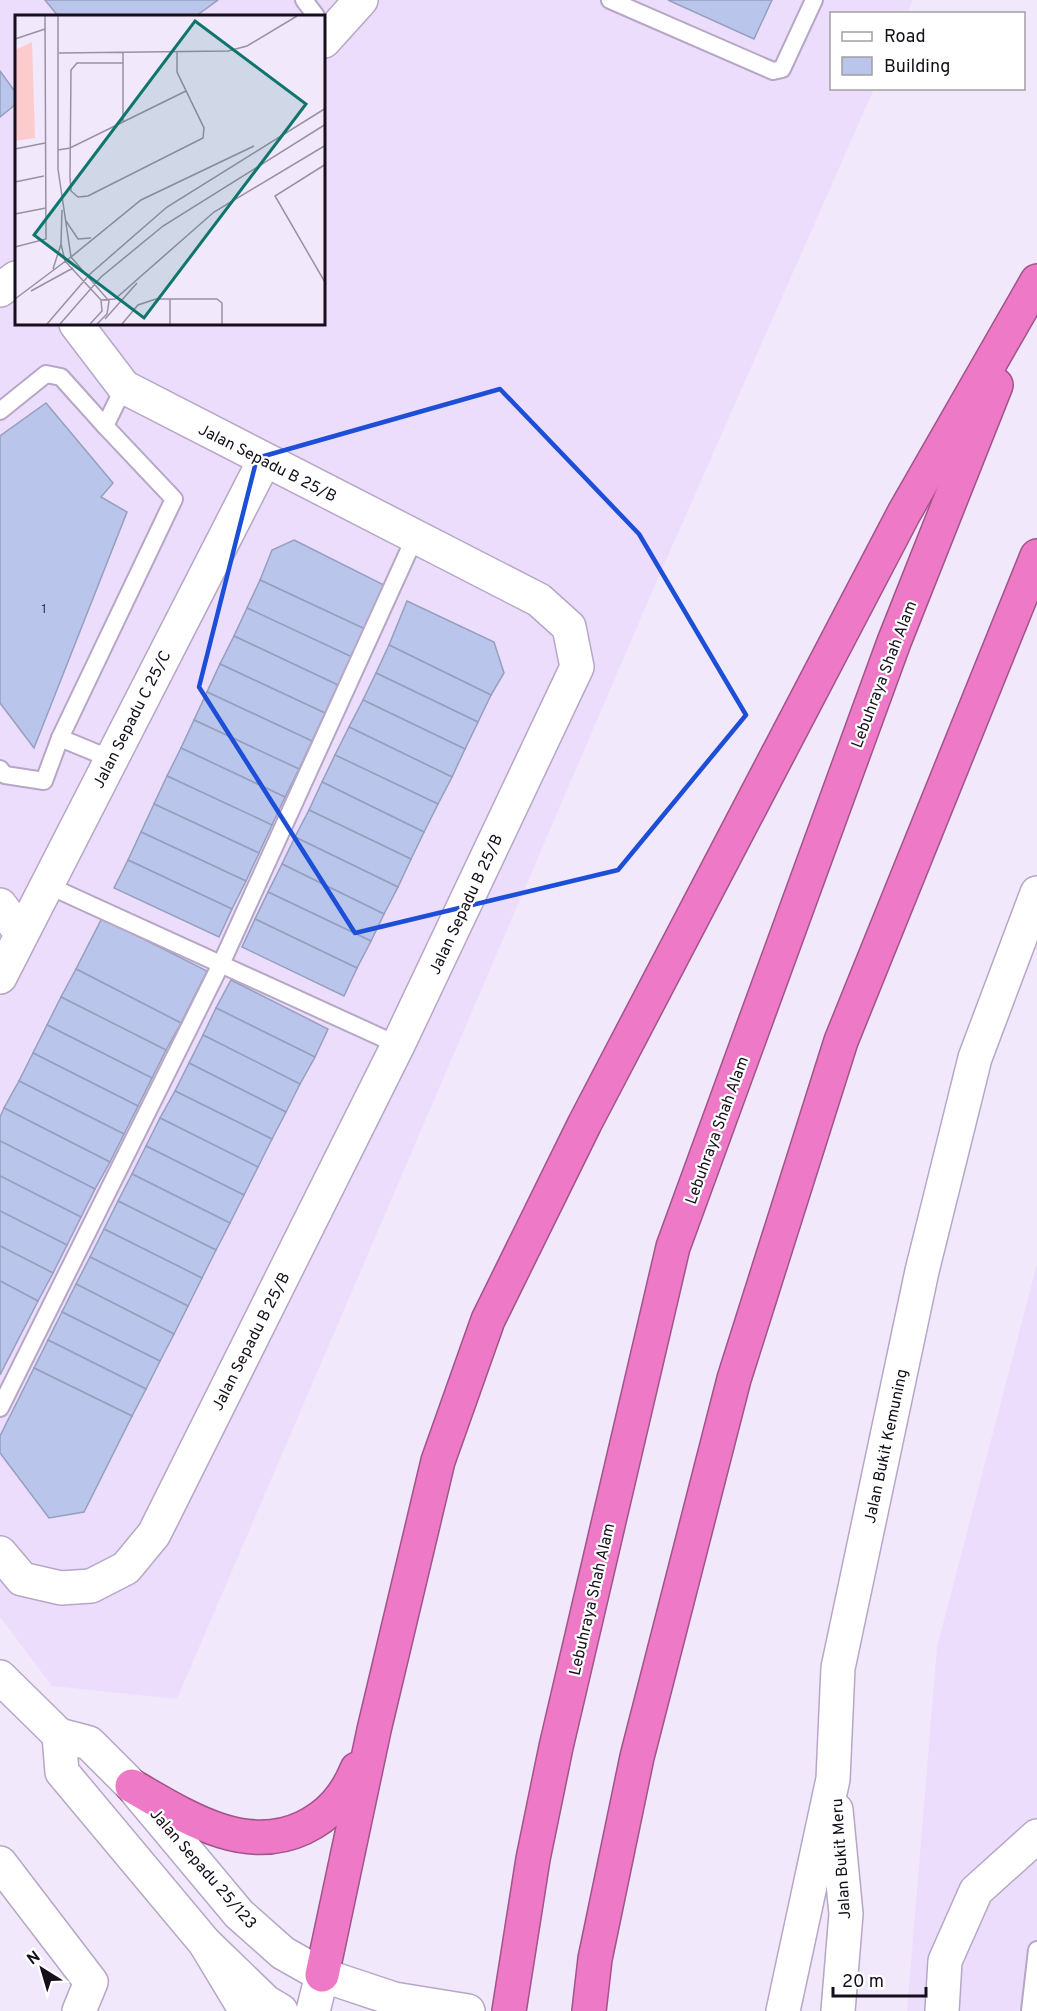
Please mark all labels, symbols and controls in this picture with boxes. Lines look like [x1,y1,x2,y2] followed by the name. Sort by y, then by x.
[830,12,1025,90] legend
[15,15,326,326] inset map
[884,26,926,49] text: Road
[884,56,950,79] text: Building
[195,420,340,507] street label: Jalan Sepadu B 25/B
[848,598,922,751] street label: Lebuhraya Shah Alam
[41,601,47,618] house number: 1
[89,648,176,792] street label: Jalan Sepadu C 25/C
[425,831,508,978] street label: Jalan Sepadu B 25/B
[682,1054,754,1207] street label: Lebuhraya Shah Alam
[208,1269,295,1414] street label: Jalan Sepadu B 25/B
[861,1367,913,1526] street label: Jalan Bukit Kemuning
[566,1521,620,1678] street label: Lebuhraya Shah Alam
[828,1798,856,1920] street label: Jalan Bukit Meru
[145,1805,260,1934] street label: Jalan Sepadu 25/123
[12,1939,72,1999] north arrow
[24,1947,45,1970] text: N
[833,1960,926,1998] scale bar
[842,1971,884,1994] text: 20 m

